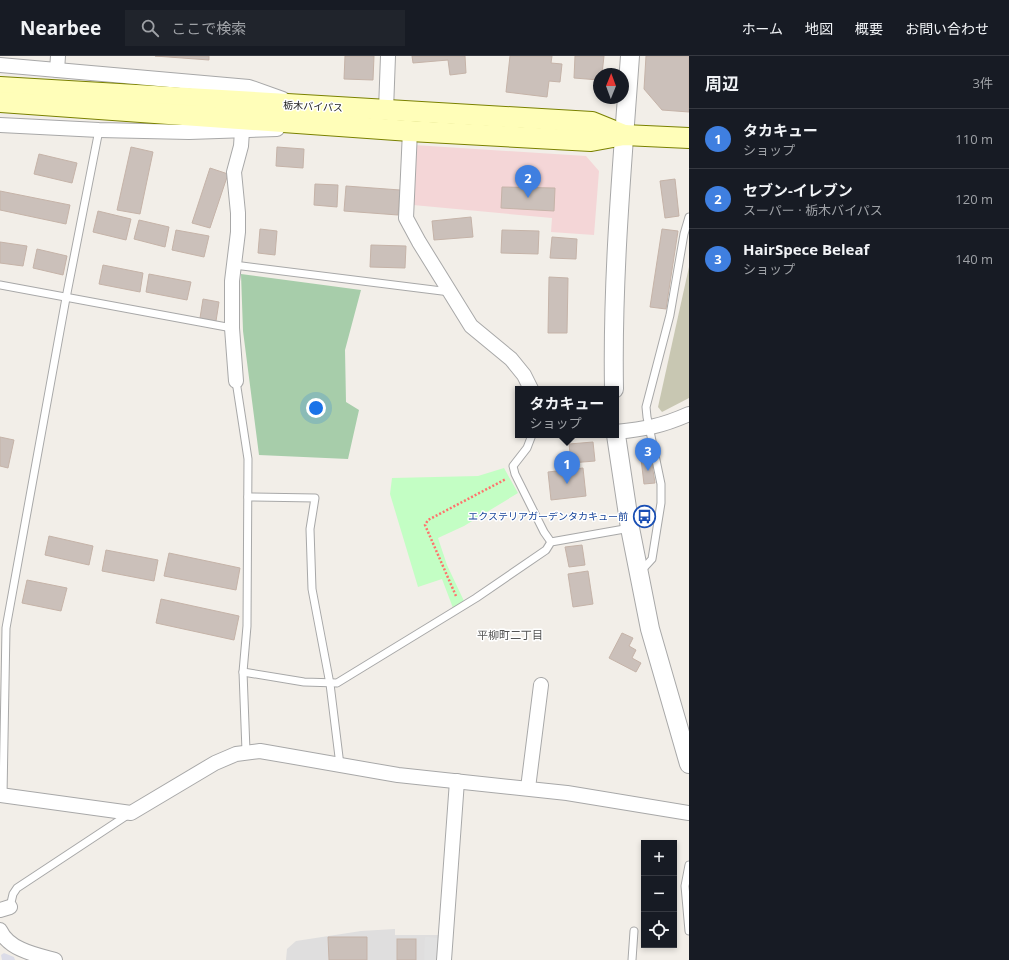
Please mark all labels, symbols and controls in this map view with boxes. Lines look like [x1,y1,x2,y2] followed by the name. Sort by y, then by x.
[125,10,405,46] search box
[20,15,101,41] text: Nearbee
[139,17,161,39] icon: search
[171,18,246,38] text: ここで検索
[741,19,783,38] text: ホーム
[805,19,833,38] text: 地図
[855,19,883,38] text: 概要
[905,19,989,38] text: お問い合わせ
[593,68,629,104] north arrow
[705,72,739,95] text: 周辺
[973,74,993,92] text: 3件
[283,97,343,115] street label: 栃木バイパス
[743,120,818,140] text: タカキュー
[714,130,722,148] text: 1
[955,130,993,148] text: 110 m
[743,141,795,159] text: ショップ
[515,165,541,198] pin: 2
[743,180,853,200] text: セブン-イレブン
[714,190,722,208] text: 2
[955,190,993,208] text: 120 m
[743,201,883,219] text: スーパー · 栃木バイパス
[743,239,869,259] text: HairSpece Beleaf
[714,250,722,268] text: 3
[955,250,993,268] text: 140 m
[743,260,795,278] text: ショップ
[515,386,619,438] popup
[529,393,605,413] text: タカキュー
[306,398,326,418] your location
[529,414,582,432] text: ショップ
[635,438,661,471] pin: 3
[554,451,580,484] pin: 1
[631,503,657,529] bus stop icon: エクステリアガーデンタカキュー前
[468,509,628,523] place label: エクステリアガーデンタカキュー前
[477,627,543,642] district label: 平柳町二丁目
[641,840,677,948] map controls
[641,840,677,876] button: +
[641,876,677,912] button: −
[641,912,677,948] button: locate

